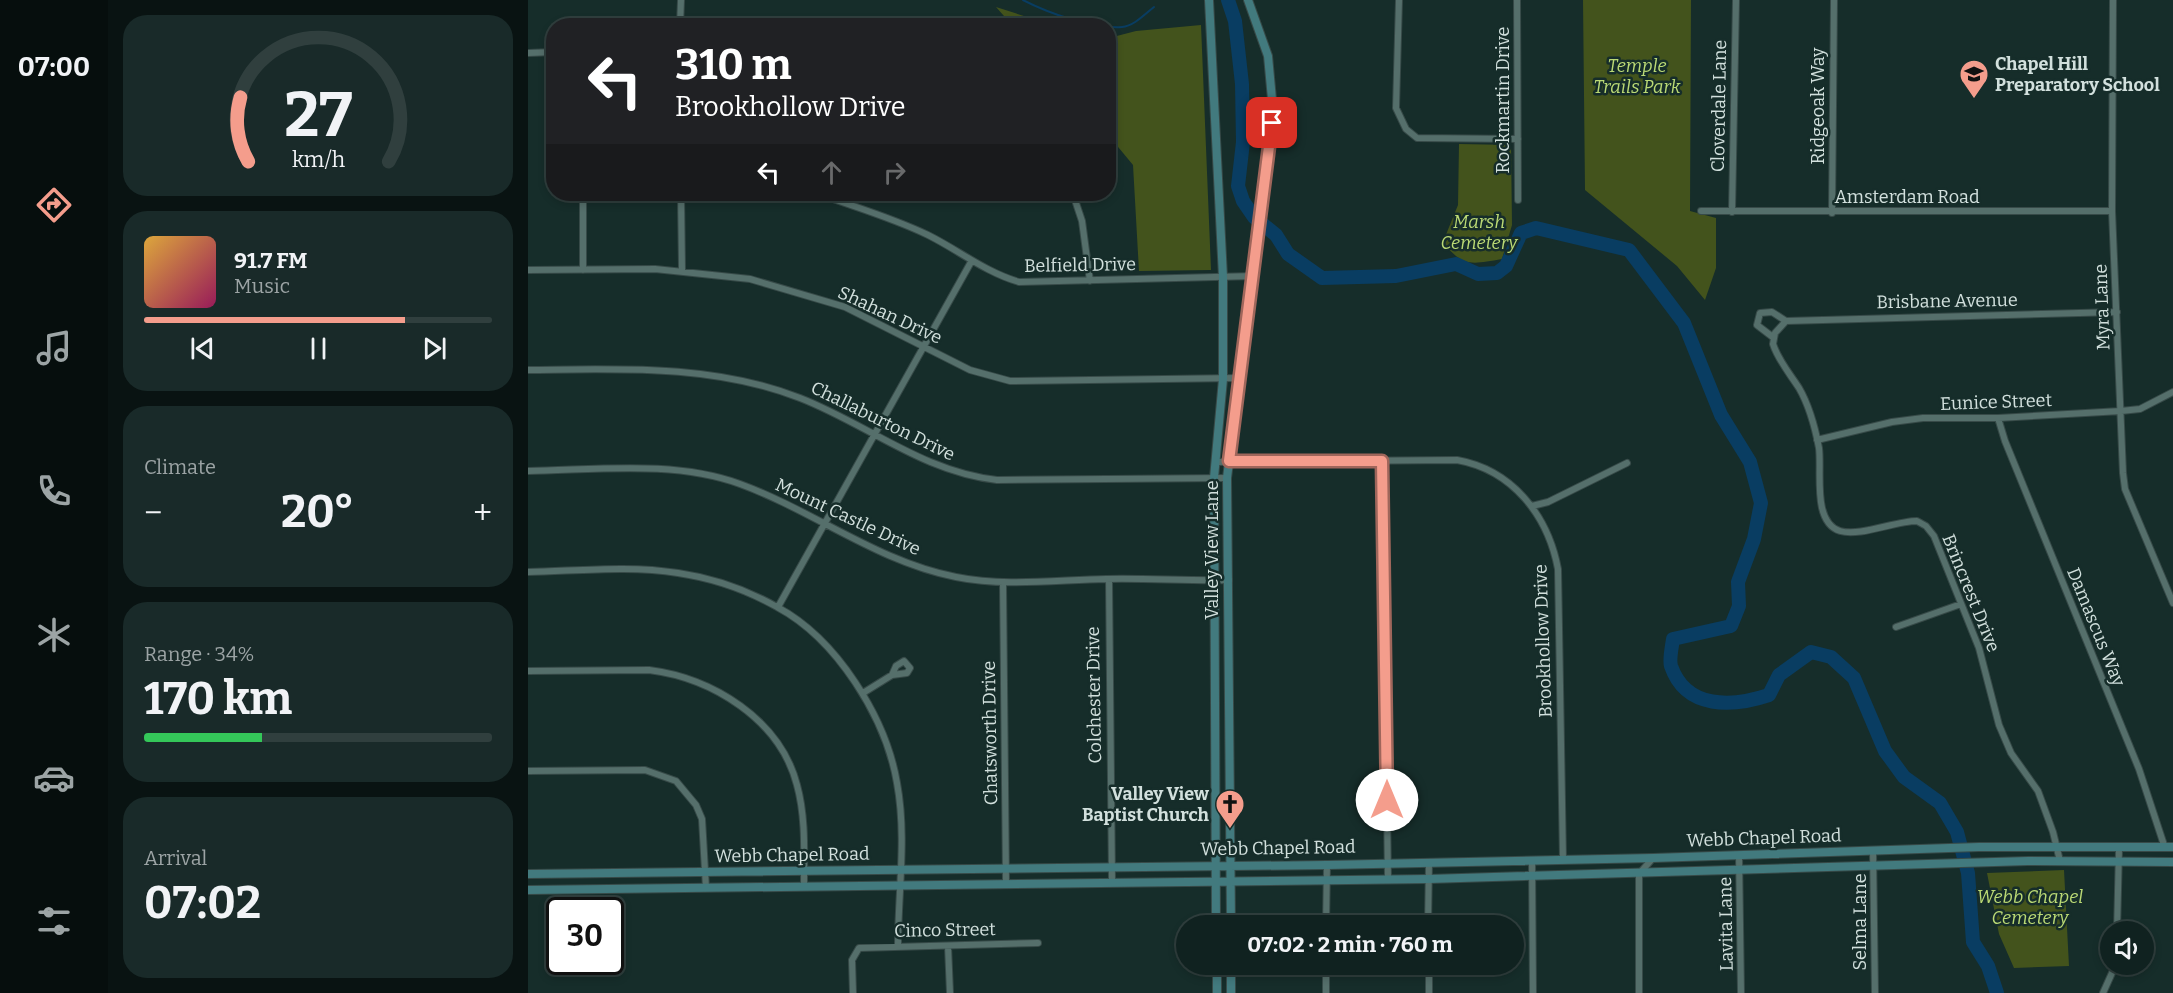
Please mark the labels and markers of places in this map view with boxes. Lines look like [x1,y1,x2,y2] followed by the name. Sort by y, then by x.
[1995,53,2160,96] place label: Chapel Hill Preparatory School
[1958,58,1990,100] school or university icon: Chapel Hill Preparatory School
[1246,97,1297,148] pin
[1082,783,1210,826] place label: Valley View Baptist Church
[1214,788,1246,830] church icon: Valley View Baptist Church

